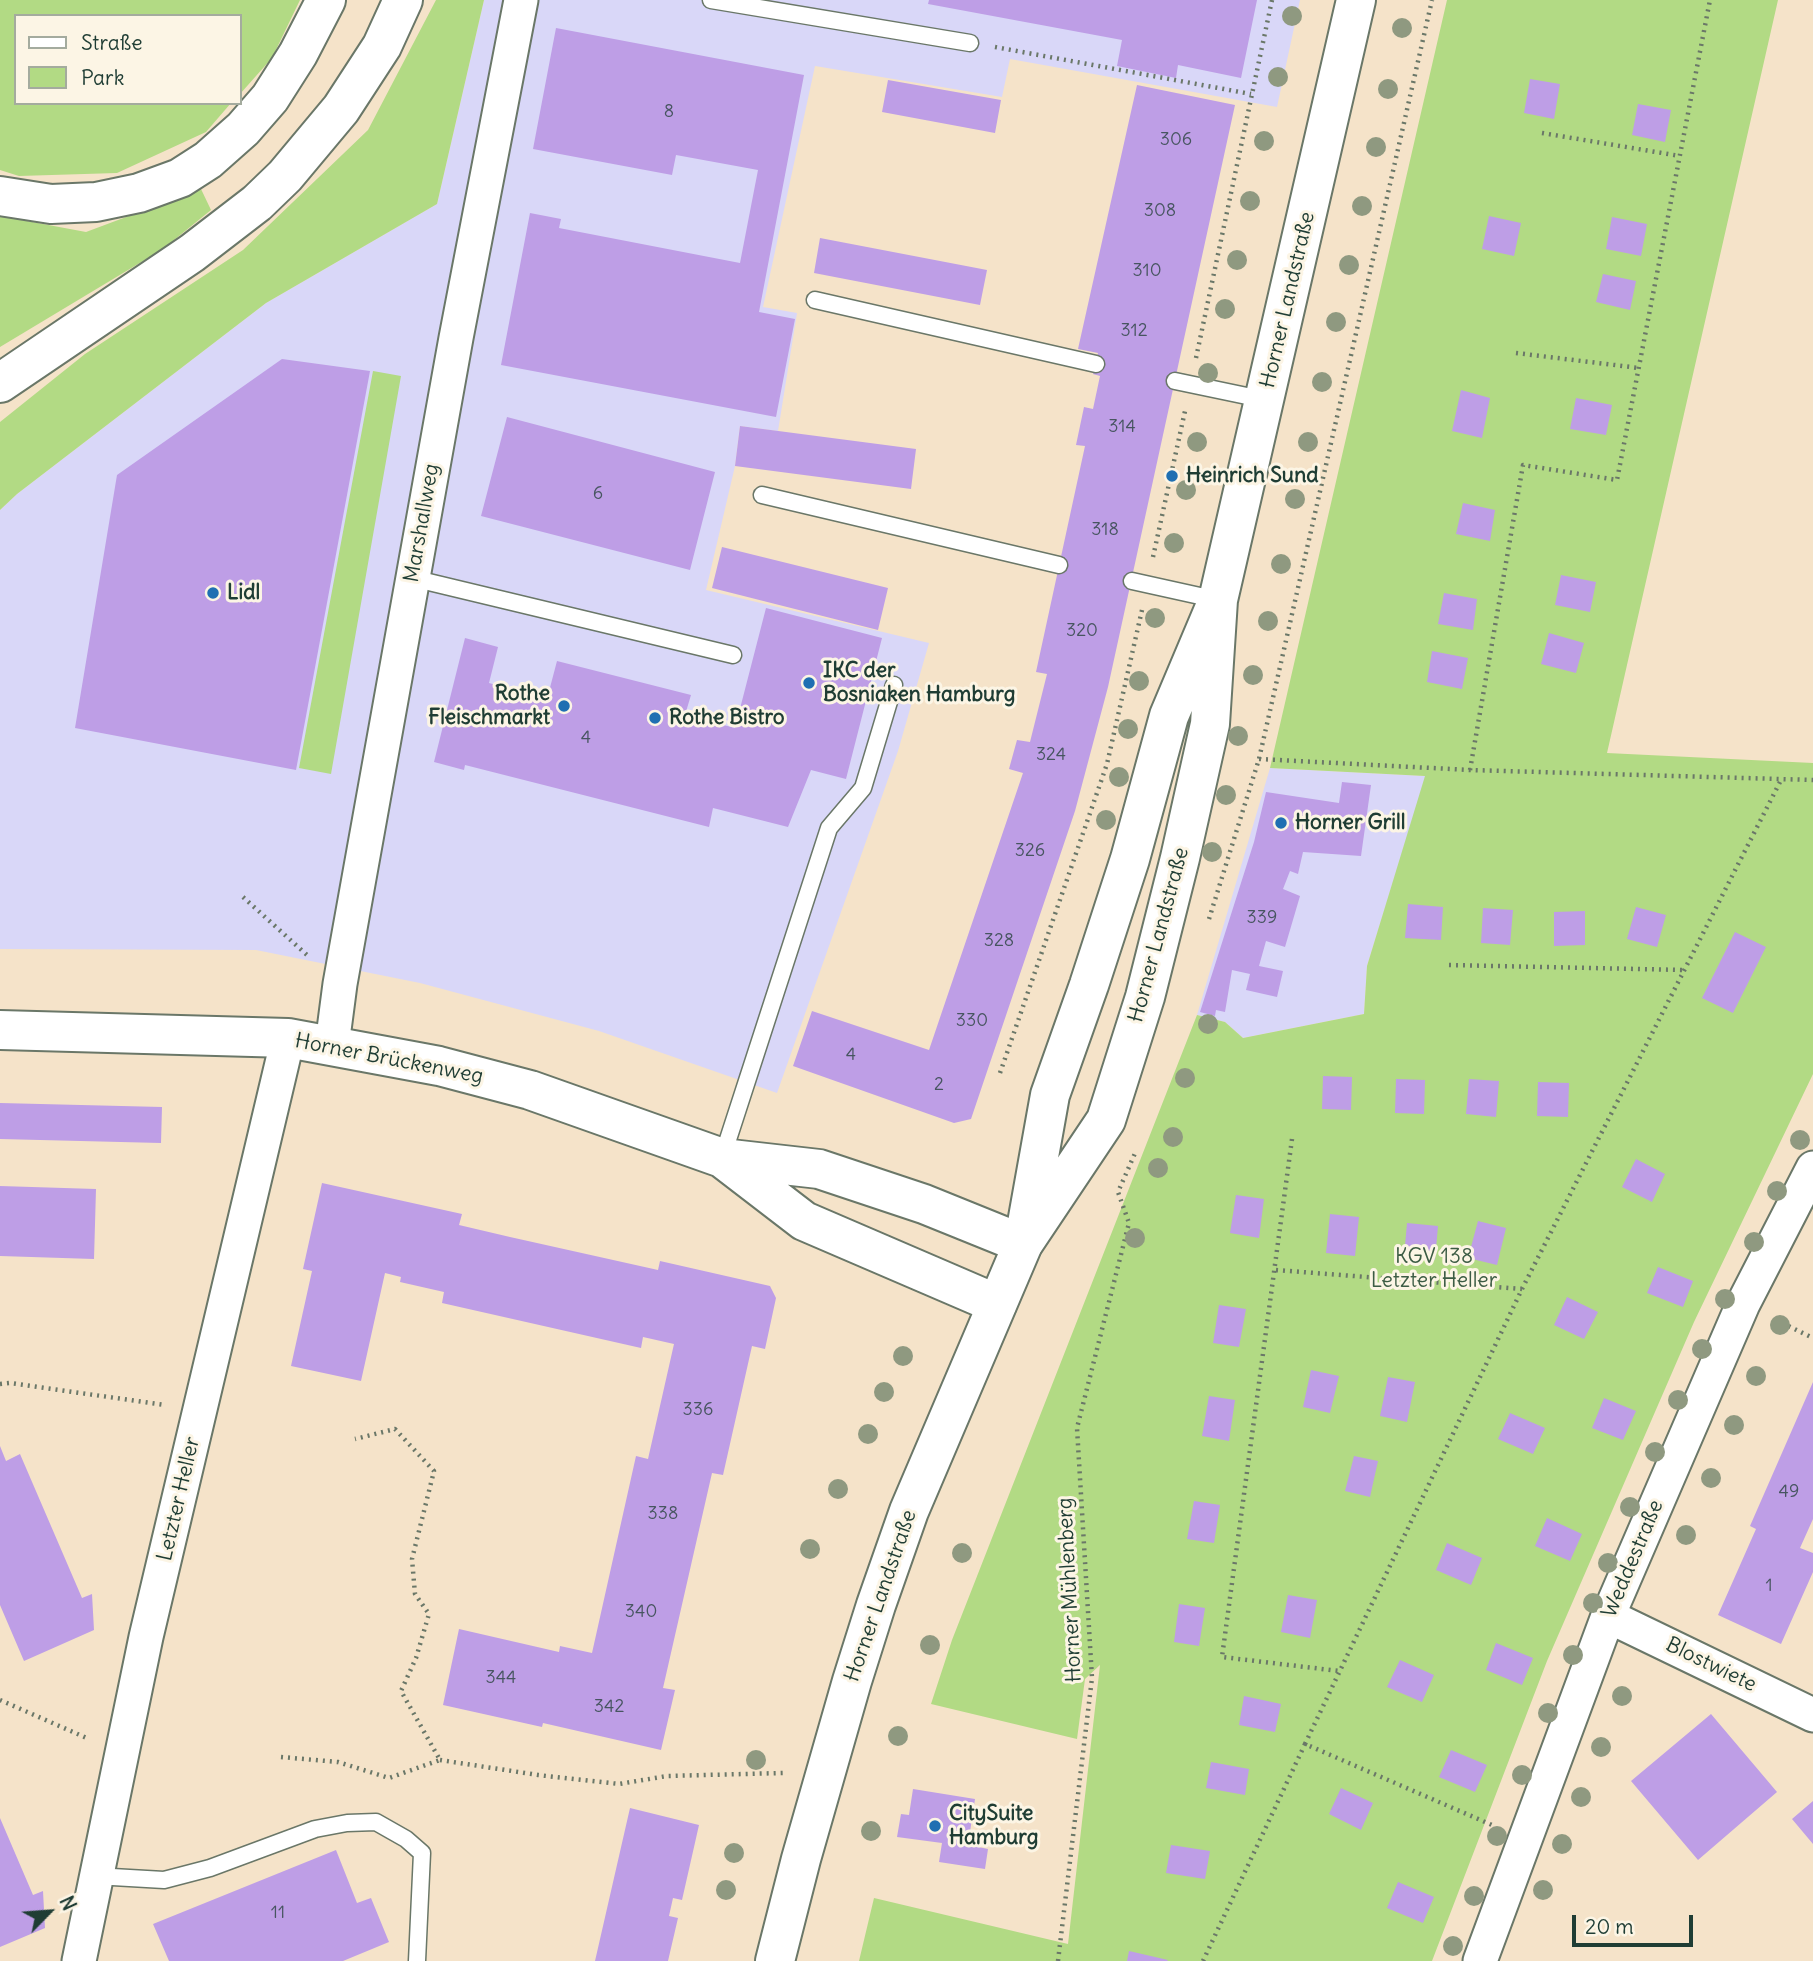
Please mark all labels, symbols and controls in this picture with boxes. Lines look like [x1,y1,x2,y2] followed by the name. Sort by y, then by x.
[14,14,242,105] legend
[81,29,142,56] text: Straße
[81,64,124,91] text: Park
[664,101,674,123] house number: 8
[1160,129,1192,151] house number: 306
[1144,200,1176,222] house number: 308
[1255,209,1321,391] street label: Horner Landstraße
[1132,260,1162,282] house number: 310
[1120,320,1148,342] house number: 312
[1108,416,1136,438] house number: 314
[399,462,445,584] street label: Marshallweg
[1186,463,1319,489] place label: Heinrich Sund
[1164,468,1180,484] marker: Heinrich Sund
[593,483,603,505] house number: 6
[1091,519,1119,541] house number: 318
[227,580,260,606] place label: Lidl
[205,585,221,601] marker: Lidl
[1066,620,1098,642] house number: 320
[823,658,1015,708] place label: IKC der Bosniaken Hamburg
[801,675,817,691] marker: IKC der Bosniaken Hamburg
[428,681,550,731] place label: Rothe Fleischmarkt
[556,698,572,714] marker: Rothe Fleischmarkt
[669,705,785,731] place label: Rothe Bistro
[647,710,663,726] marker: Rothe Bistro
[581,727,591,749] house number: 4
[1036,744,1066,766] house number: 324
[1295,810,1405,836] place label: Horner Grill
[1273,815,1289,831] marker: Horner Grill
[1015,840,1045,862] house number: 326
[1124,845,1194,1025] street label: Horner Landstraße
[1247,907,1277,929] house number: 339
[984,930,1014,952] house number: 328
[956,1010,988,1032] house number: 330
[293,1028,485,1090] street label: Horner Brückenweg
[846,1044,856,1066] house number: 4
[934,1074,944,1096] house number: 2
[1371,1244,1497,1294] park label: KGV 138 Letzter Heller
[683,1399,713,1421] house number: 336
[152,1435,206,1563] street label: Letzter Heller
[1779,1481,1799,1503] house number: 49
[1597,1496,1669,1622] street label: Weddestraße
[1053,1497,1087,1683] street label: Horner Mühlenberg
[648,1503,678,1525] house number: 338
[840,1507,922,1685] street label: Horner Landstraße
[1765,1575,1773,1597] house number: 1
[625,1601,657,1623] house number: 340
[1662,1632,1760,1698] street label: Blostwiete
[485,1667,517,1689] house number: 344
[594,1696,624,1718] house number: 342
[949,1801,1038,1851] place label: CitySuite Hamburg
[927,1818,943,1834] marker: CitySuite Hamburg
[14,1877,84,1947] north arrow
[54,1892,82,1914] text: N
[271,1902,285,1924] house number: 11
[1575,1902,1696,1946] scale bar
[1585,1913,1634,1940] text: 20 m

